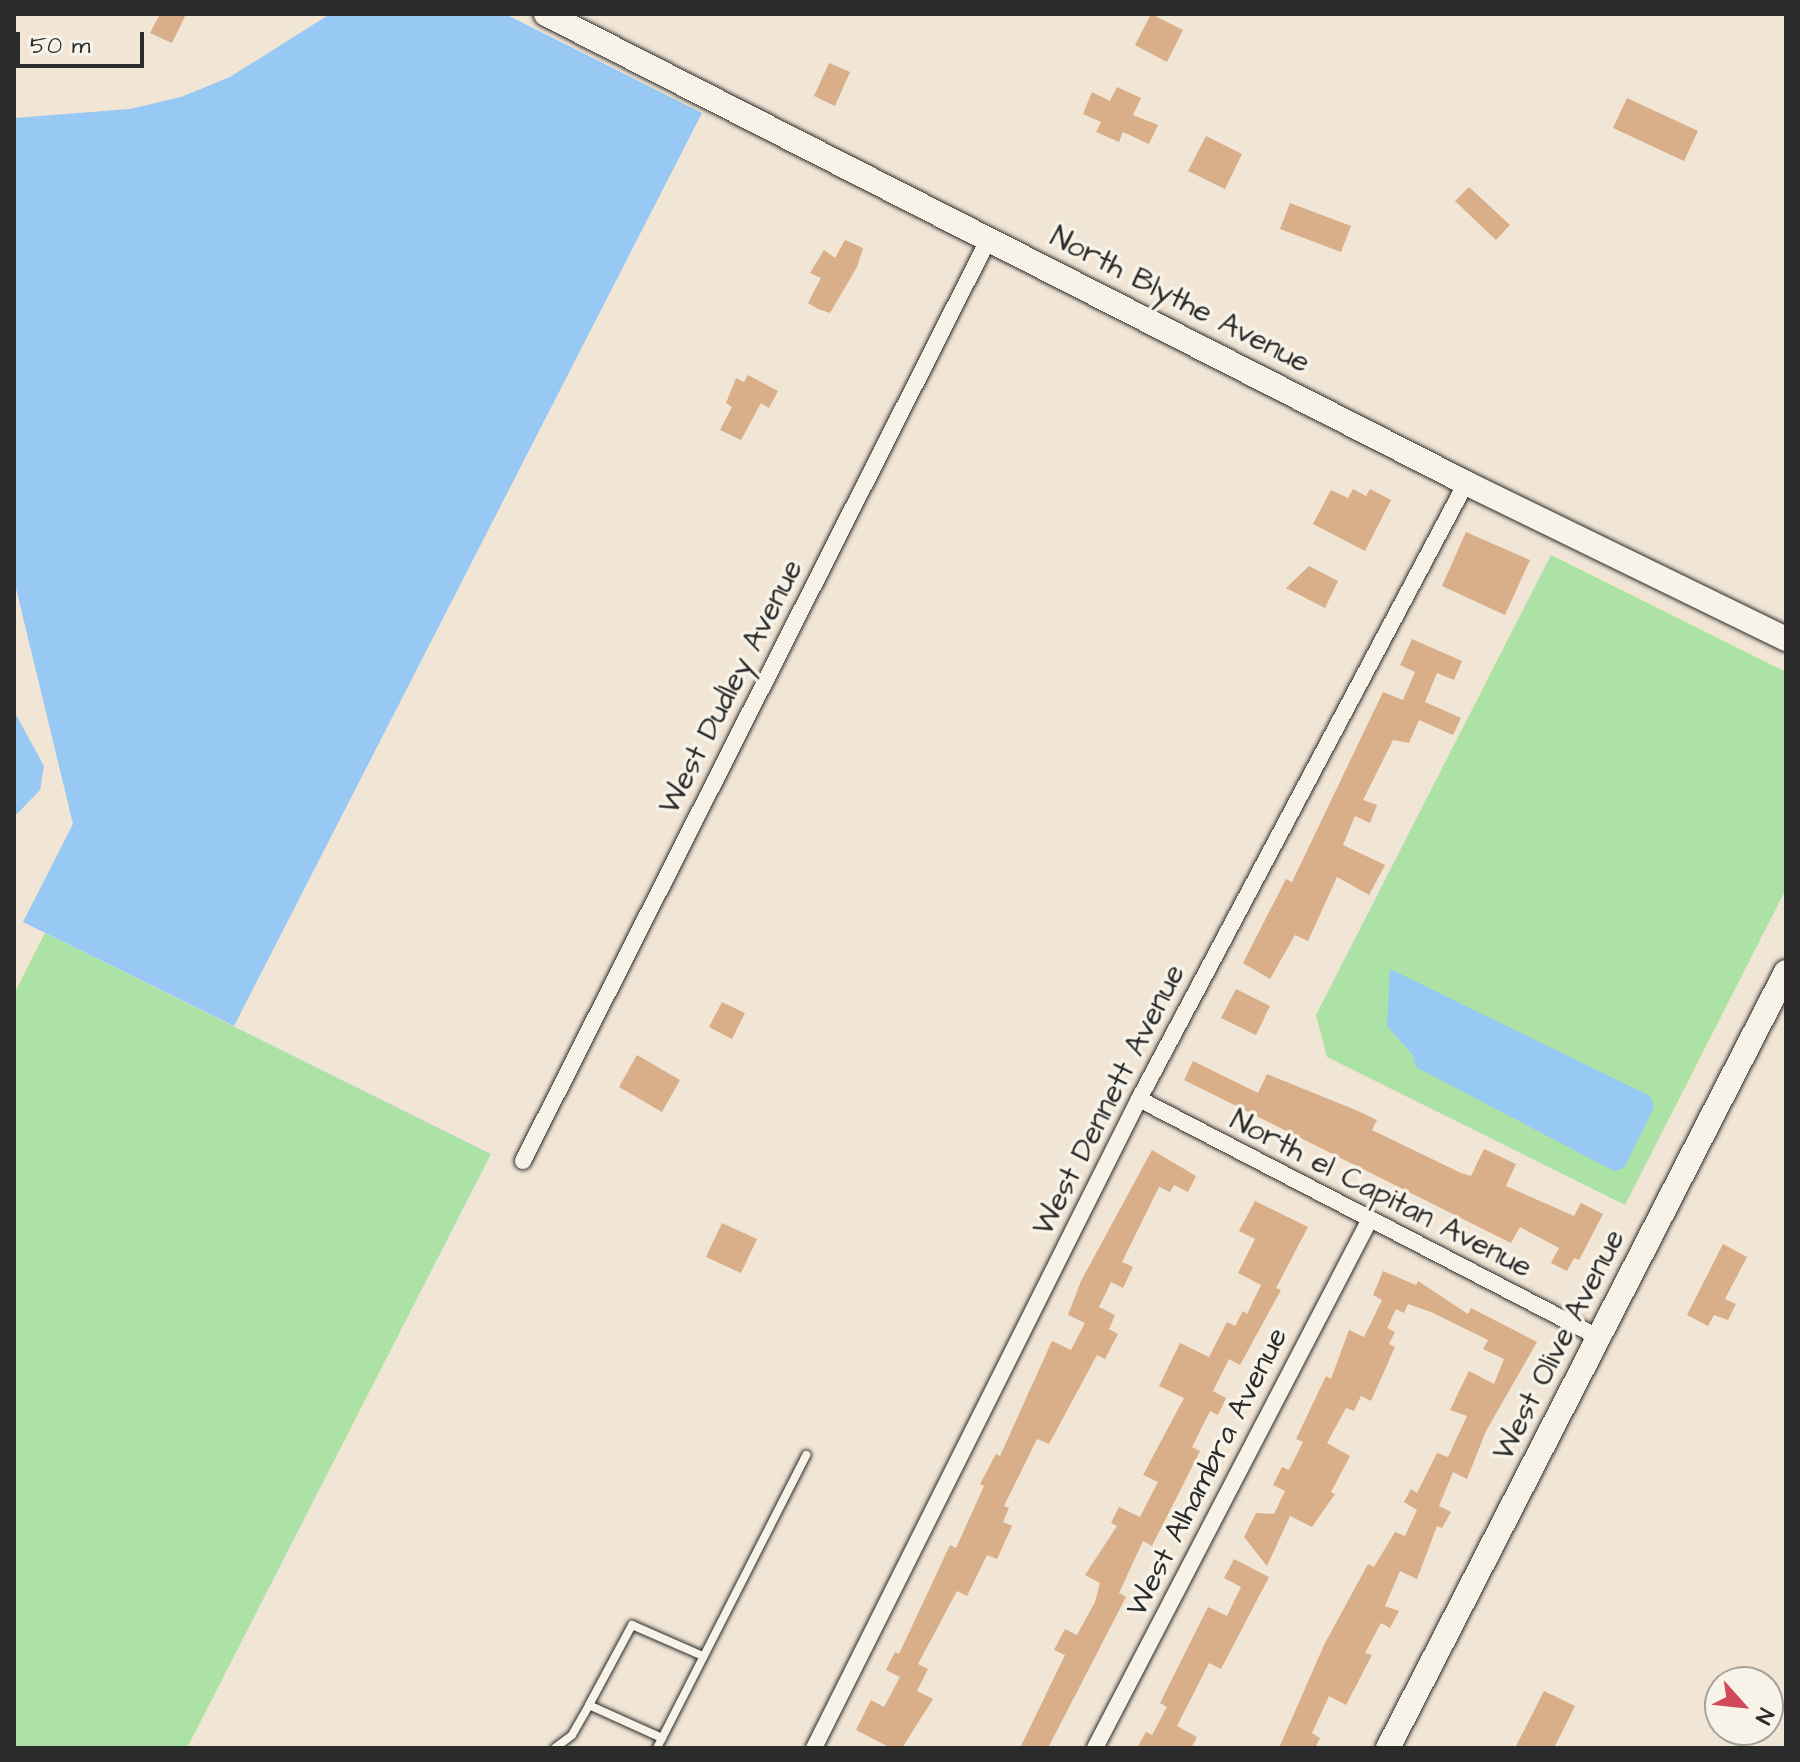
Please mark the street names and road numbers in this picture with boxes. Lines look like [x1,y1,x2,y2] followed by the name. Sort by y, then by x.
[1044,219,1316,381] street label: North Blythe Avenue
[651,554,811,820] street label: West Dudley Avenue
[1025,958,1193,1242] street label: West Dennett Avenue
[1224,1102,1538,1286] street label: North el Capitan Avenue
[1485,1224,1633,1466] street label: West Olive Avenue
[1119,1322,1295,1622] street label: West Alhambra Avenue

